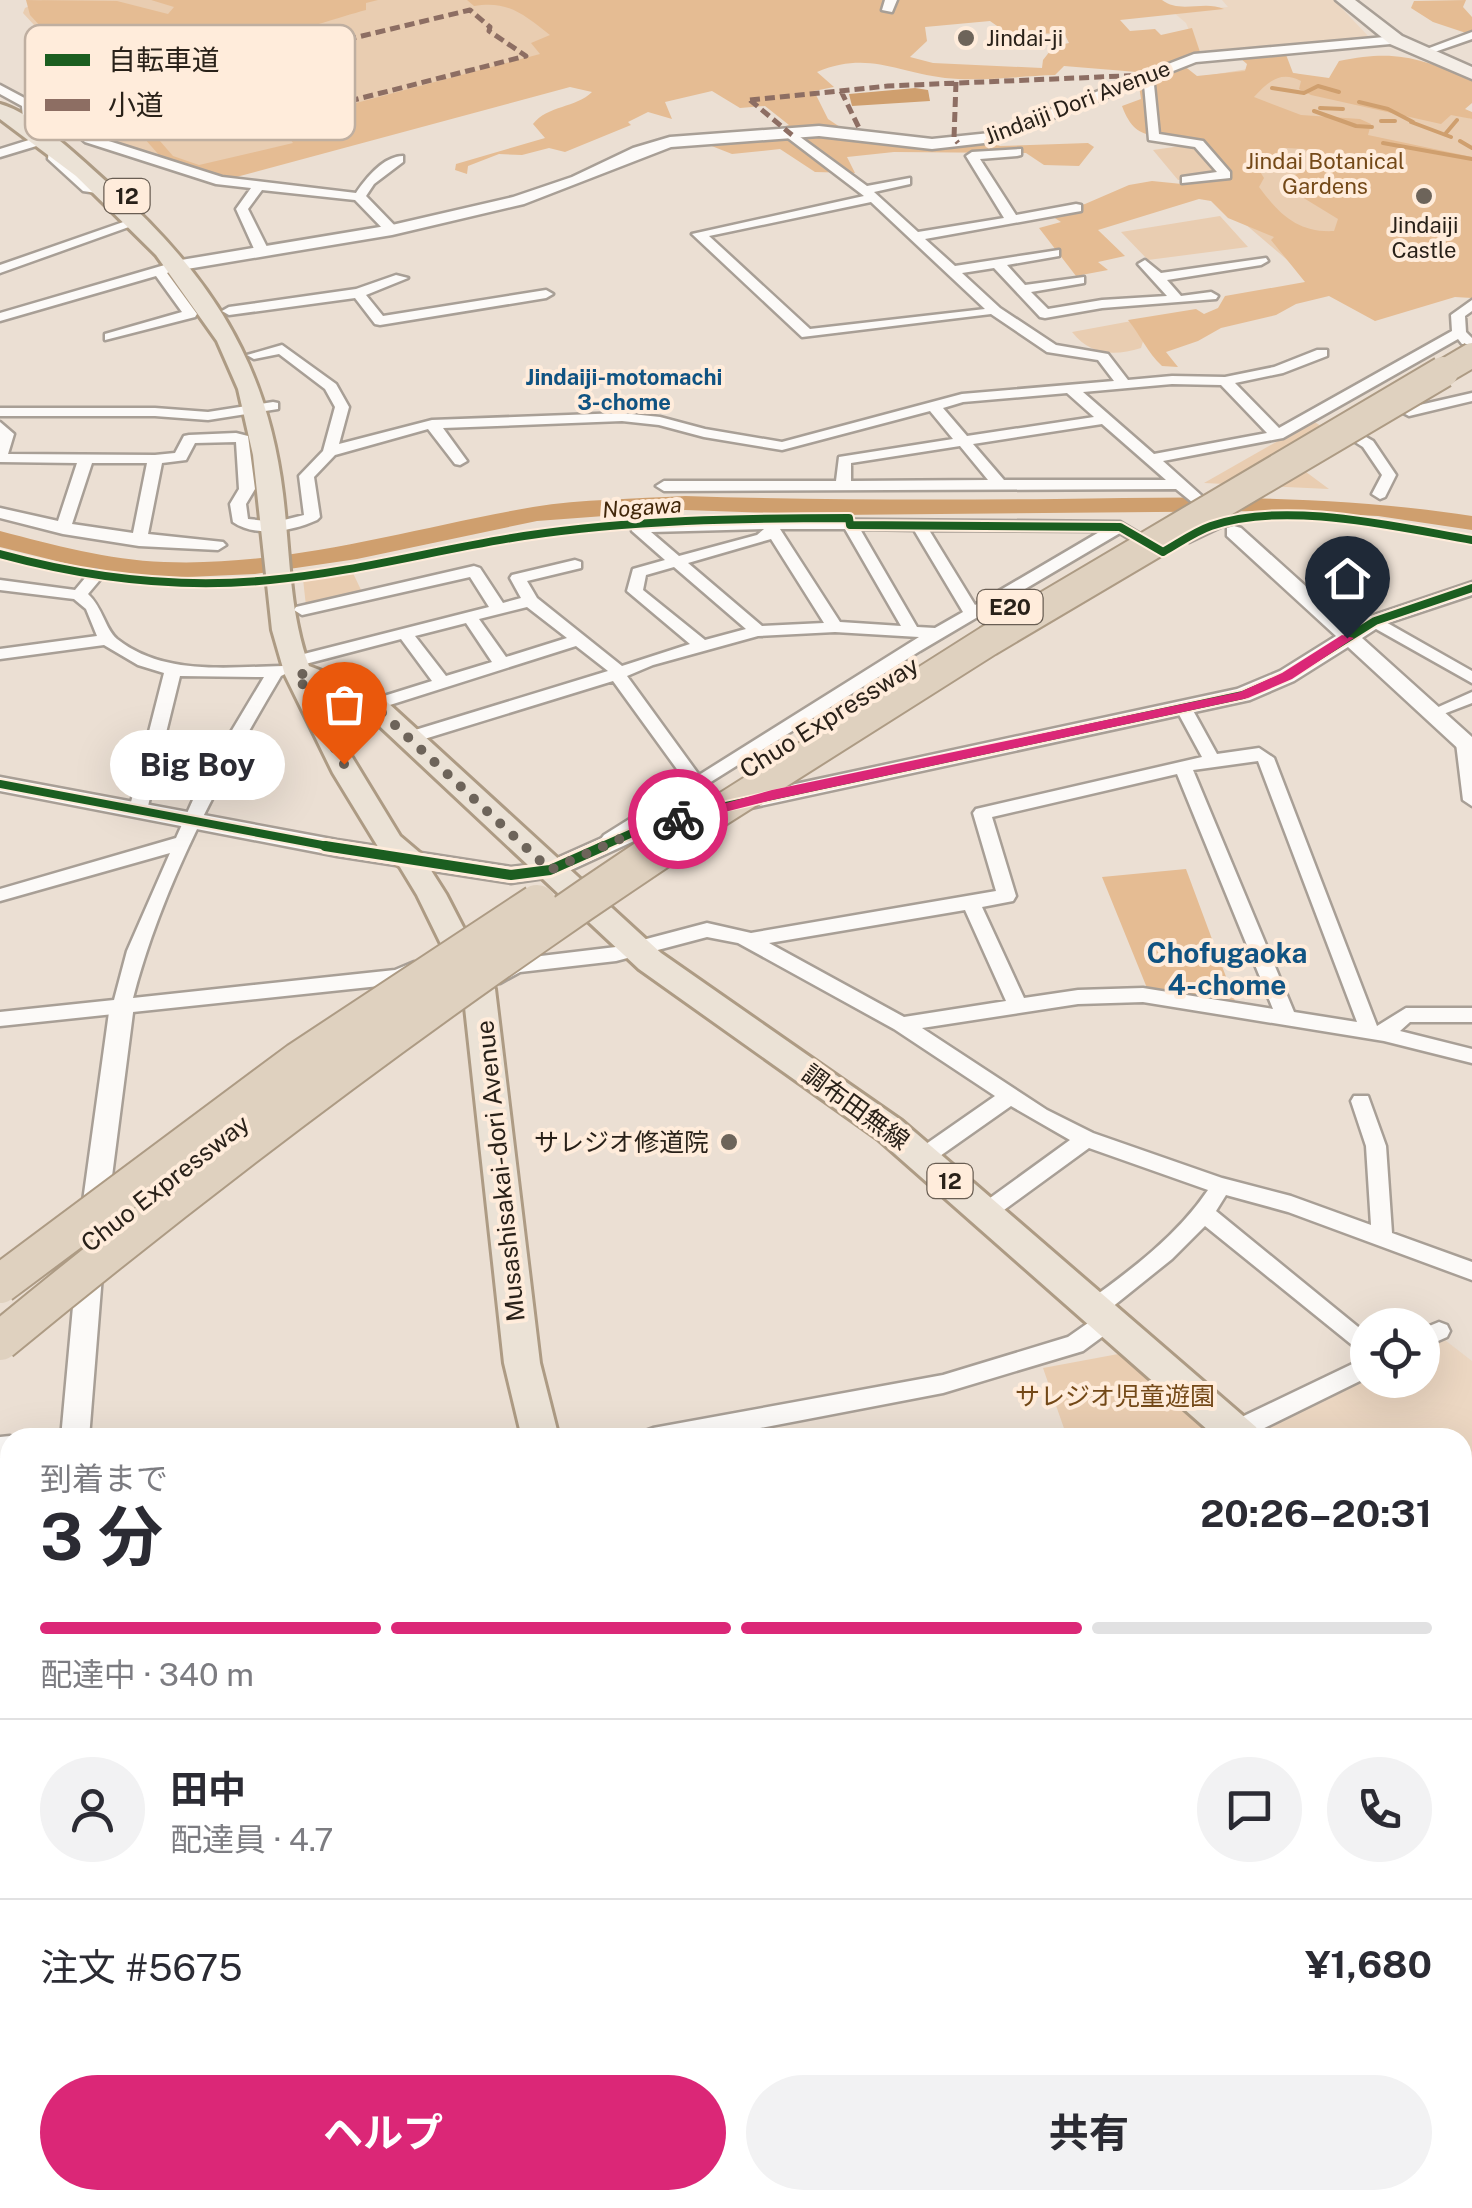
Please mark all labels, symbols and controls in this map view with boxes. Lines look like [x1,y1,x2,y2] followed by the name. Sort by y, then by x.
[25,25,355,140] legend
[986,25,1063,51] place label: Jindai-ji
[955,27,977,49] marker: Jindai-ji
[108,43,220,76] text: 自転車道
[980,55,1174,149] street label: Jindaiji Dori Avenue
[108,88,164,121] text: 小道
[1245,148,1405,199] park label: Jindai Botanical Gardens
[104,179,150,213] road number: 12
[1413,185,1435,207] marker: Jindaiji Castle
[1390,212,1458,263] place label: Jindaiji Castle
[526,364,722,415] district label: Jindaiji-motomachi 3-chome
[601,491,683,523] water label: Nogawa
[1305,536,1390,639] pin
[1320,551,1375,606] icon: home
[978,590,1042,624] road number: E20
[734,650,924,784] street label: Chuo Expressway
[302,662,387,765] pin
[317,677,372,732] icon: bag
[109,729,284,799] callout: Big Boy
[140,746,255,783] text: Big Boy
[628,769,728,869] courier
[651,792,706,847] icon: bike
[1147,936,1307,1001] district label: Chofugaoka 4-chome
[469,1019,531,1323] street label: Musashisakai-dori Avenue
[797,1058,915,1156] street label: 調布田無線
[75,1108,255,1258] street label: Chuo Expressway
[534,1127,709,1157] place label: サレジオ修道院
[718,1131,740,1153] marker: サレジオ修道院
[928,1164,972,1198] road number: 12
[1350,1308,1440,1398] map controls
[1350,1308,1440,1398] button: locate
[1015,1381,1215,1411] park label: サレジオ児童遊園
[40,1460,168,1497] text: 到着まで
[1200,1491,1432,1536] text: 20:26–20:31
[40,1498,163,1575] text: 3 分
[40,1656,254,1693] text: 配達中 · 340 m
[40,1757,145,1862] button: person
[1197,1757,1302,1862] button: chat
[1327,1757,1432,1862] button: phone
[170,1767,246,1812] text: 田中
[170,1821,334,1858] text: 配達員 · 4.7
[1305,1942,1432,1987] text: ¥1,680
[40,1945,243,1990] text: 注文 #5675
[40,2075,726,2190] button: ヘルプ
[746,2075,1432,2190] button: 共有

